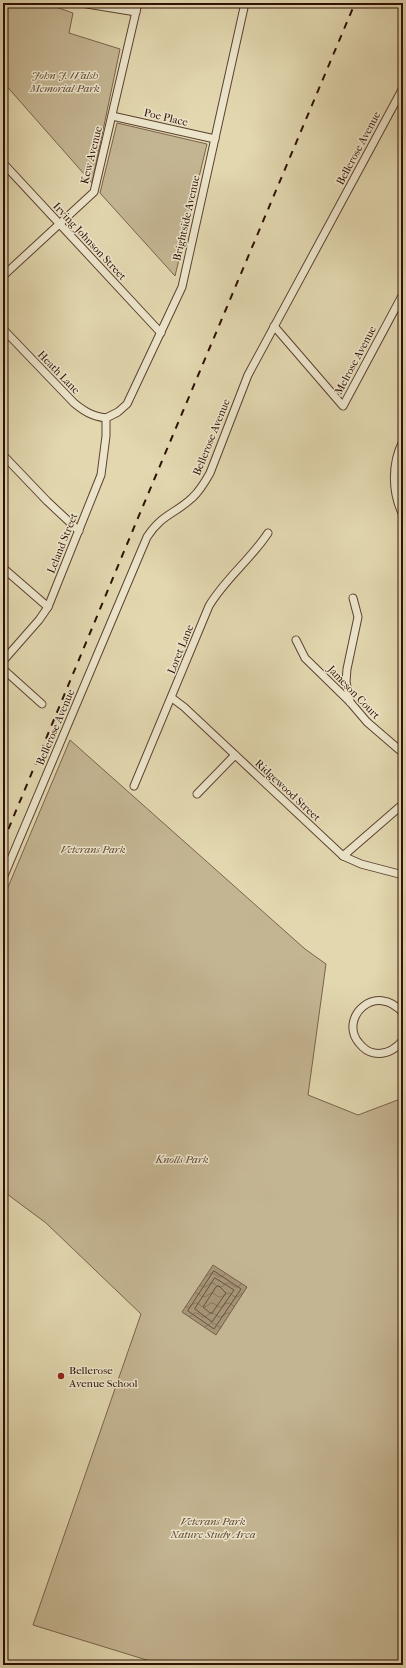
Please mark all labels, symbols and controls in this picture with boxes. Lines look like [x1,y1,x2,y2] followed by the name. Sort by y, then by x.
[29,69,100,95] park label: John J. Walsh Memorial Park
[143,106,190,129] street label: Poe Place
[334,109,384,187] street label: Bellerose Avenue
[78,124,105,185] street label: Kew Avenue
[170,174,203,262] street label: Brightside Avenue
[50,200,129,283] street label: Irving Johnson Street
[332,323,379,397] street label: Melrose Avenue
[35,348,83,397] street label: Heath Lane
[190,396,233,477] street label: Bellerose Avenue
[44,511,80,575] street label: Leland Street
[165,622,196,676] street label: Loret Lane
[324,662,383,722] street label: Jameson Court
[34,687,78,767] street label: Bellerose Avenue
[252,757,323,824] street label: Ridgewood Street
[60,843,126,856] park label: Veterans Park
[154,1153,209,1166] park label: Knolls Park
[68,1364,138,1390] place label: Bellerose Avenue School
[56,1371,66,1381] marker: Bellerose Avenue School
[170,1515,256,1541] park label: Veterans Park Nature Study Area

